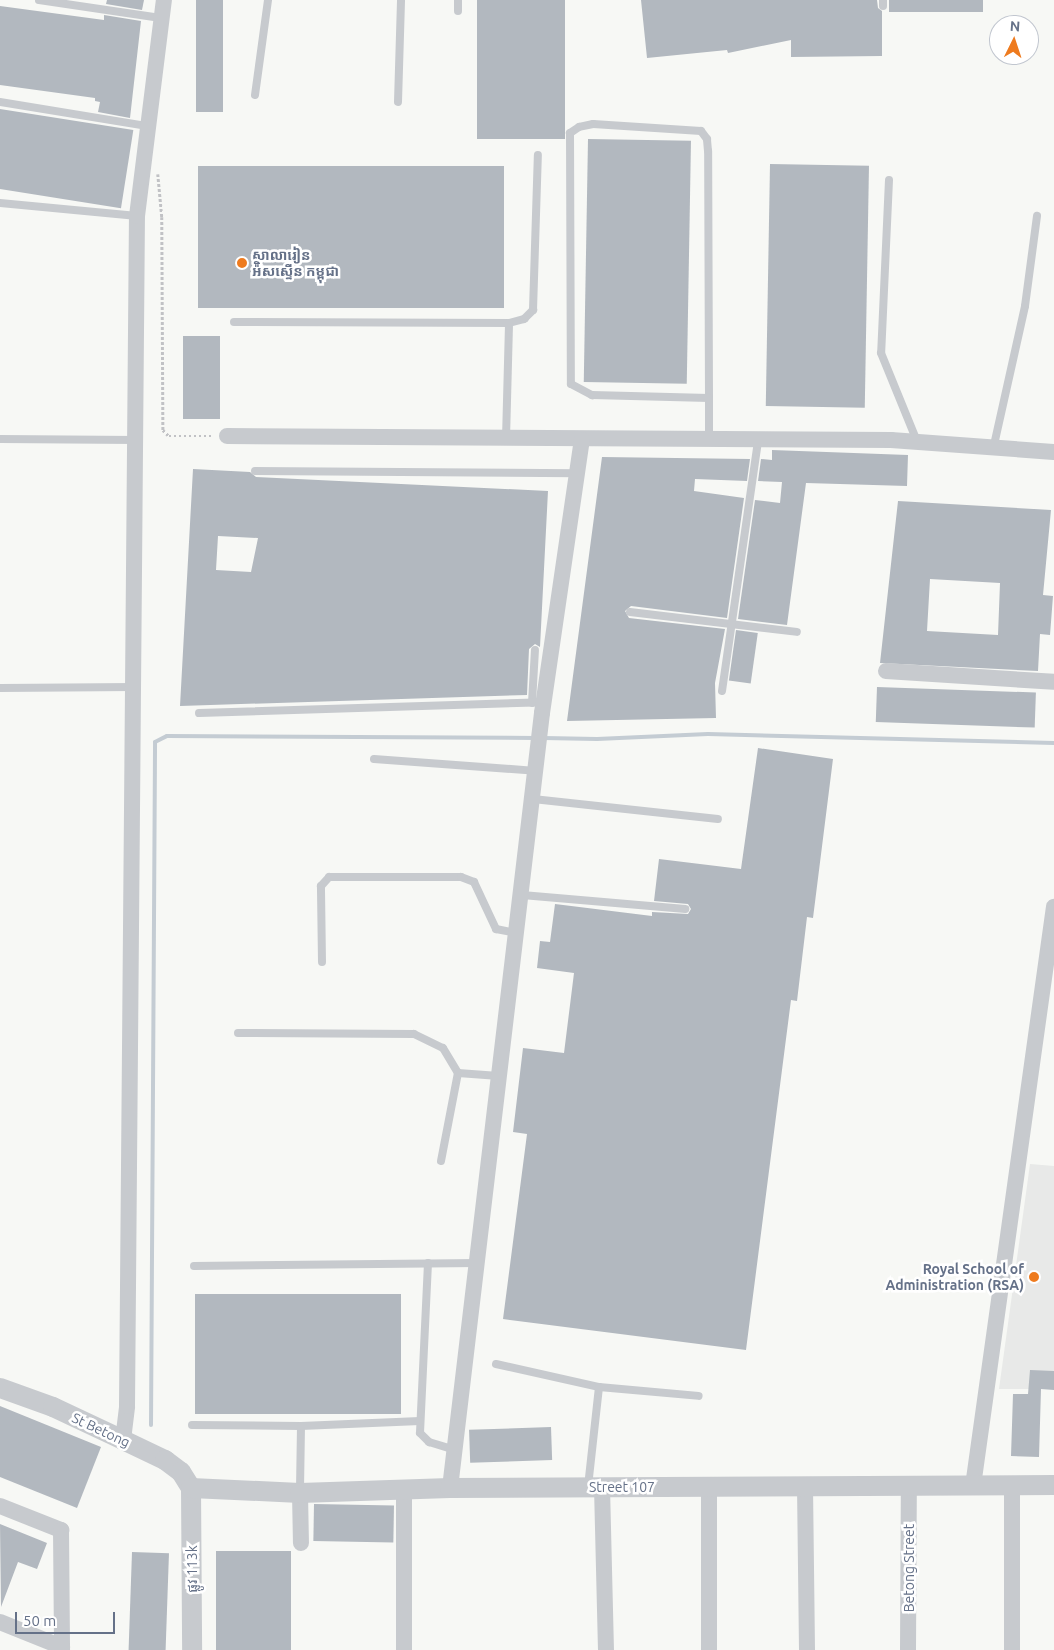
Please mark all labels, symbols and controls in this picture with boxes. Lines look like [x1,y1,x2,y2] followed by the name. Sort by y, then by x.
[989,15,1039,65] north arrow
[1009,18,1021,34] text: N
[252,247,339,280] place label: សាលារៀន អ៉ិសស្ទើន កម្ពុជា
[236,257,248,269] marker: សាលារៀន អ៉ិសស្ទើន កម្ពុជា
[885,1261,1024,1294] place label: Royal School of Administration (RSA)
[1028,1271,1040,1283] marker: Royal School of Administration (RSA)
[69,1409,133,1451] street label: St Betong
[589,1479,655,1495] street label: Street 107
[901,1524,917,1612] street label: Betong Street
[184,1545,200,1593] street label: ផ្លូវ 113k
[18,1602,118,1634] scale bar
[23,1612,56,1629] text: 50 m

